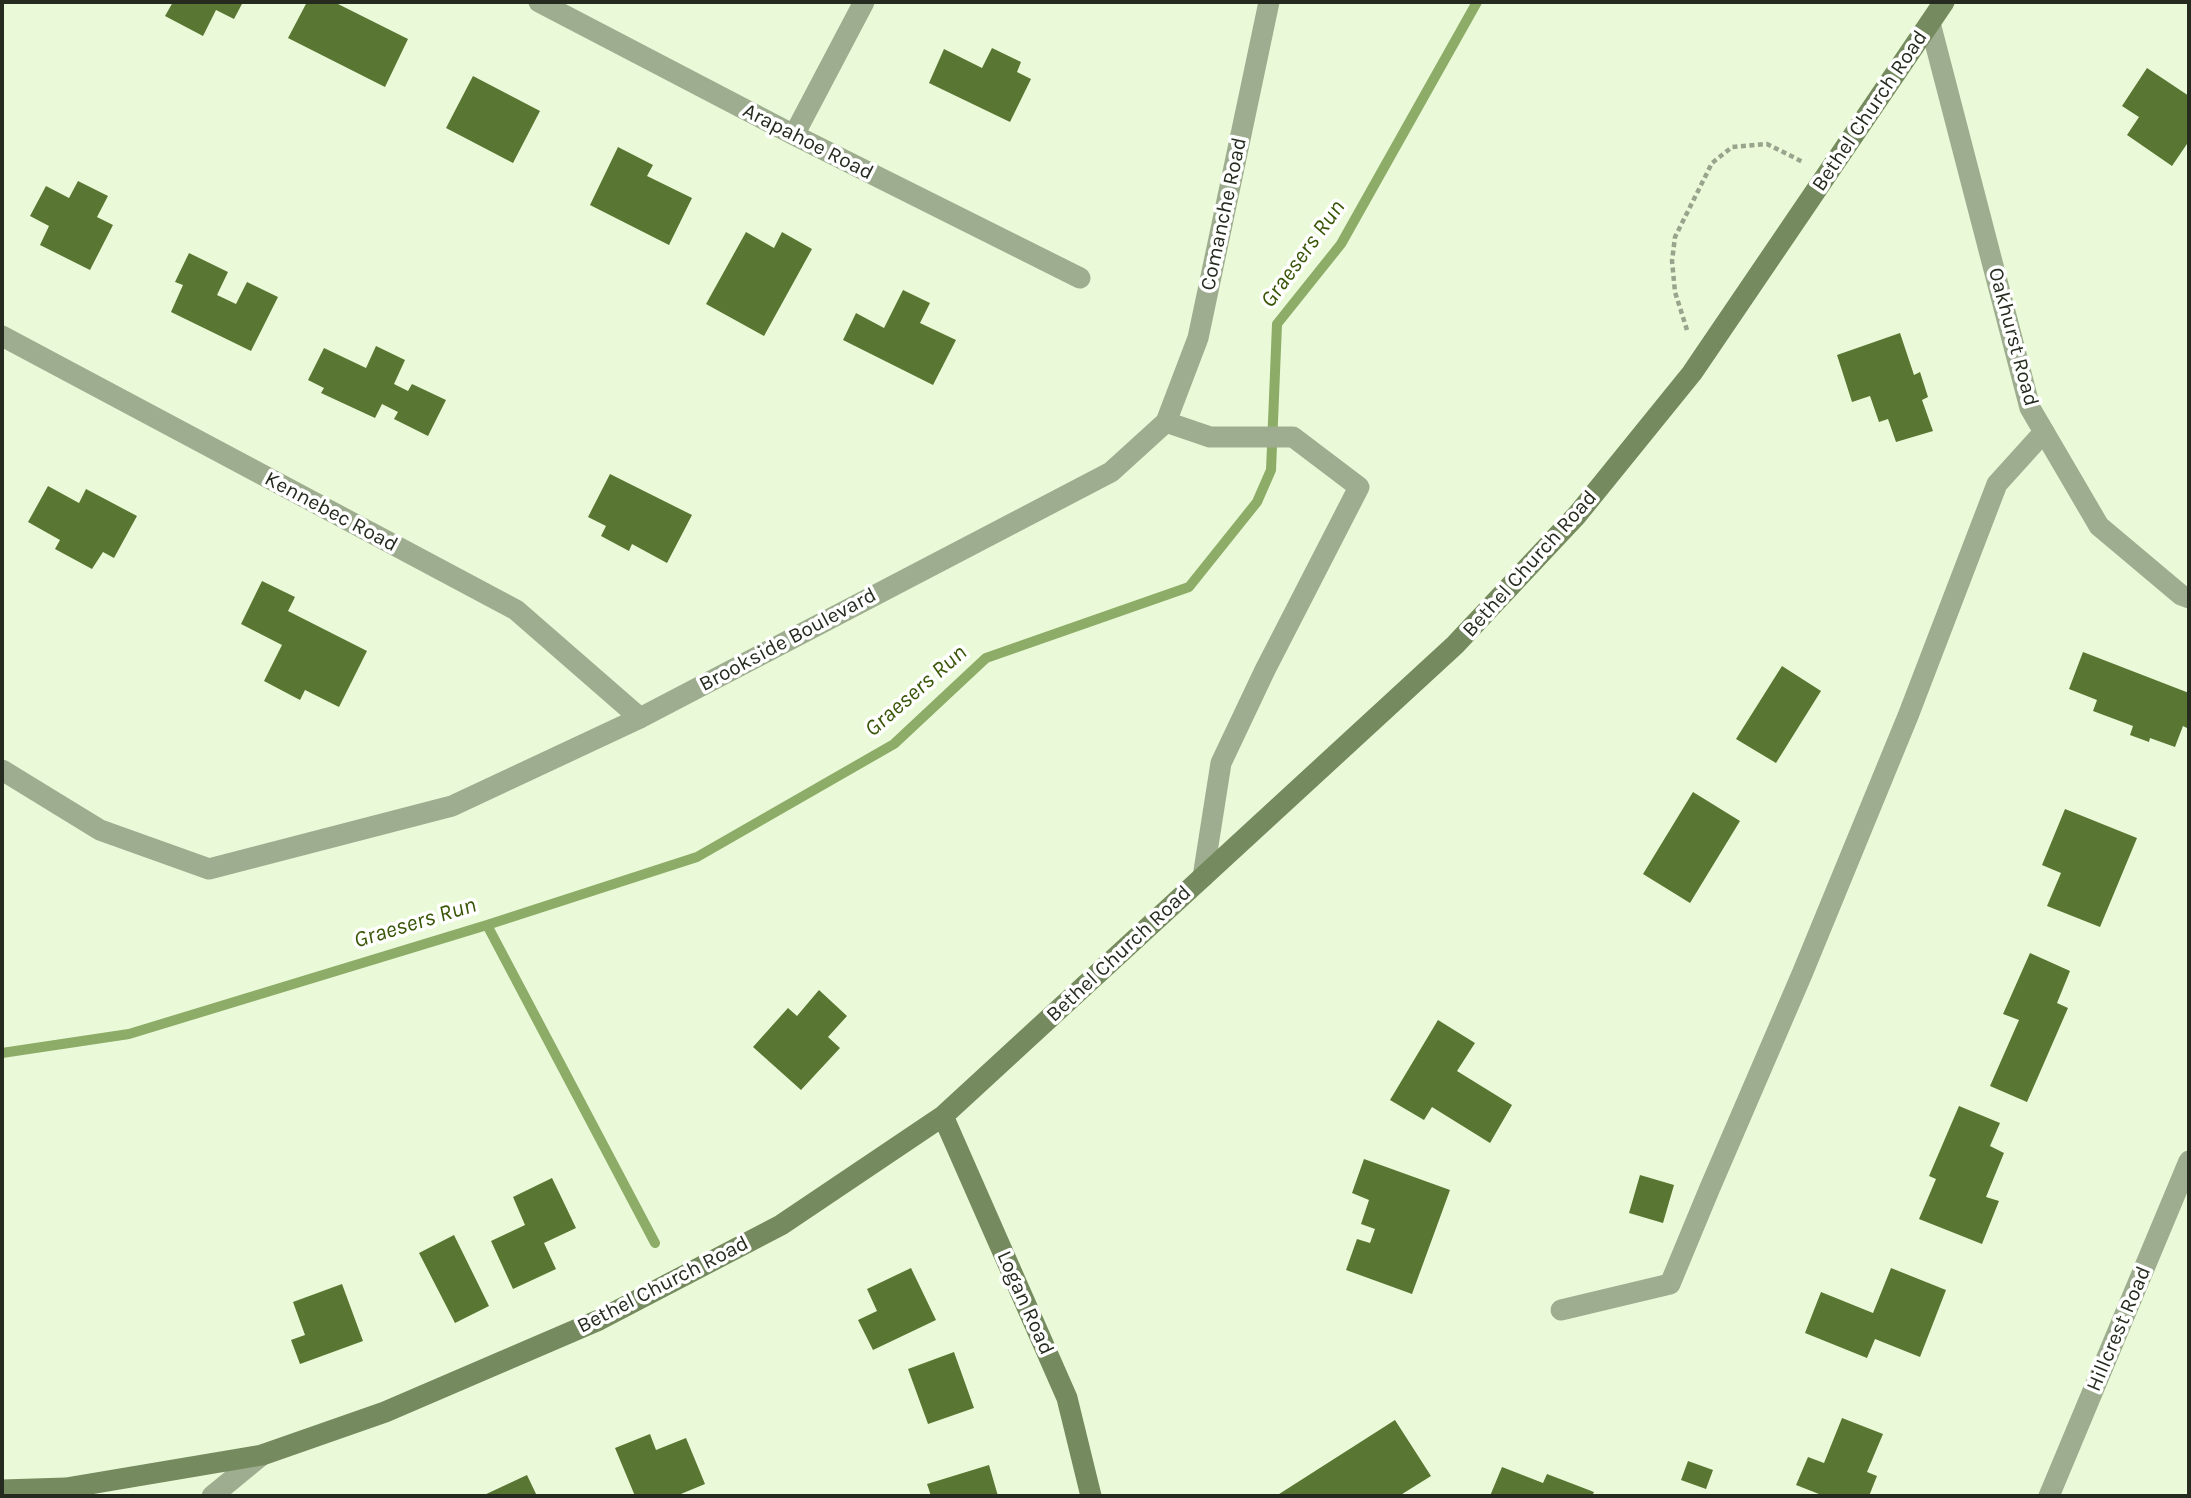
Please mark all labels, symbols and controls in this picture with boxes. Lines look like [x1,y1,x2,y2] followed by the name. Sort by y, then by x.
[1807,26,1933,196] street label: Bethel Church Road
[738,98,878,186] street label: Arapahoe Road
[1195,135,1253,293] street label: Comanche Road
[1255,195,1351,313] water label: Graesers Run
[1982,265,2044,409] street label: Oakhurst Road
[260,466,402,558] street label: Kennebec Road
[1457,485,1603,643] street label: Bethel Church Road
[695,583,881,697] street label: Brookside Boulevard
[859,639,973,743] water label: Graesers Run
[1041,880,1197,1028] street label: Bethel Church Road
[351,891,479,955] water label: Graesers Run
[573,1231,753,1339] street label: Bethel Church Road
[991,1247,1059,1359] street label: Logan Road
[2081,1263,2157,1395] street label: Hillcrest Road

